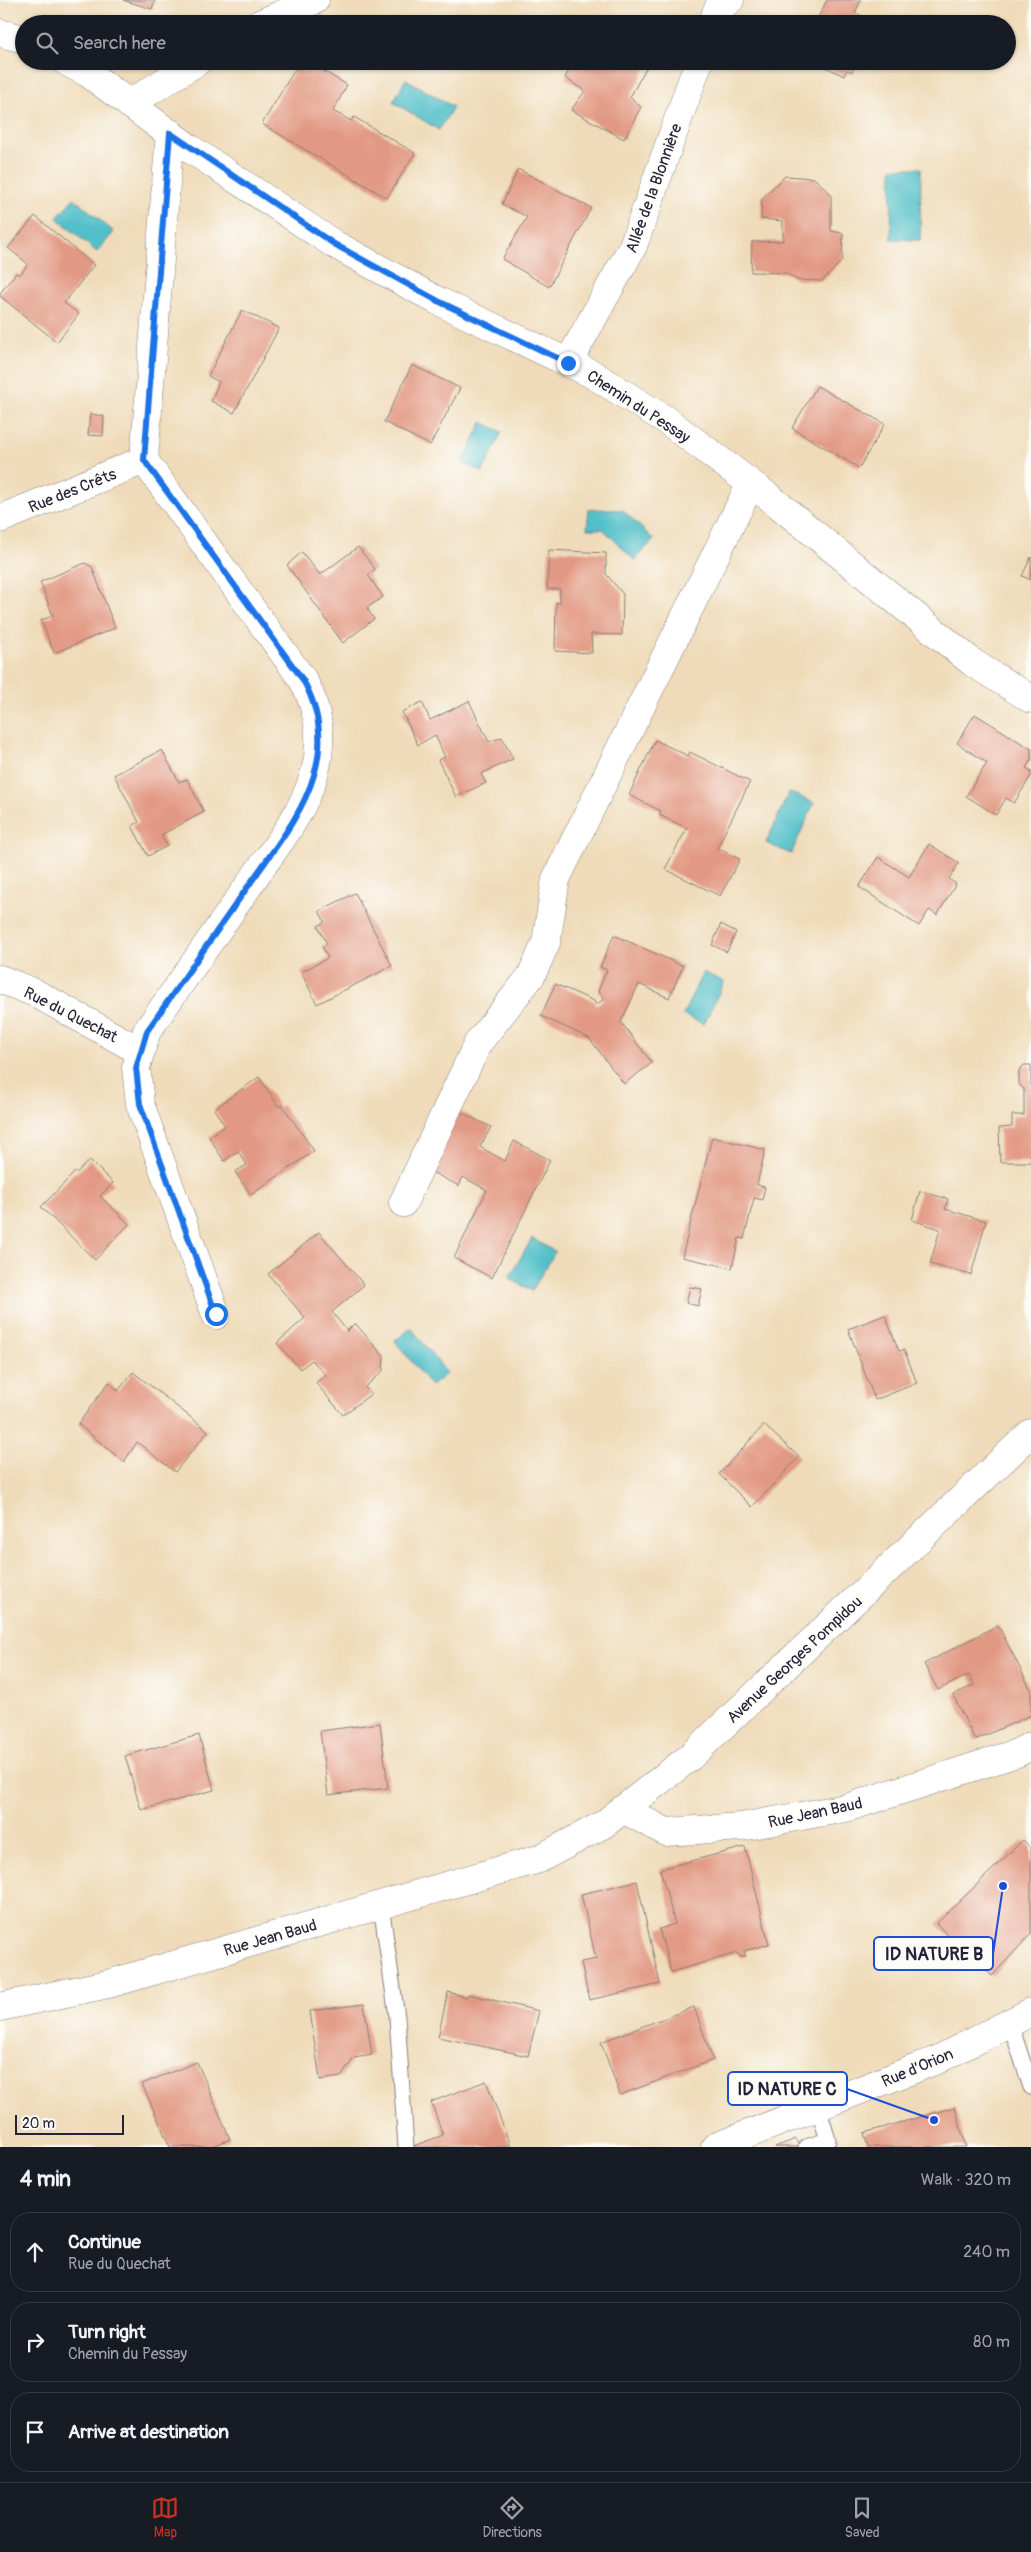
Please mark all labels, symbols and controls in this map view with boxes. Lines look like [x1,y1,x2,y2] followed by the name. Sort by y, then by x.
[15,15,1016,70] search box
[33,29,61,57] icon: search
[73,31,166,55] text: Search here
[621,121,687,256] street label: Allée de la Blonnière
[557,352,580,375] route end
[583,366,694,448] street label: Chemin du Pessay
[26,464,119,518] street label: Rue des Crêts
[20,983,121,1047] street label: Rue du Quechat
[205,1303,228,1326] route start
[723,1592,866,1728] street label: Avenue Georges Pompidou
[766,1793,864,1833] street label: Rue Jean Baud
[221,1915,319,1961] street label: Rue Jean Baud
[874,1937,993,1970] callout: ID NATURE B
[885,1943,983,1966] text: ID NATURE B
[879,2044,956,2092] street label: Rue d’Orion
[728,2072,847,2105] callout: ID NATURE C
[737,2078,837,2101] text: ID NATURE C
[15,2112,124,2135] scale bar
[22,2115,55,2132] text: 20 m
[20,2166,71,2193] text: 4 min
[921,2170,1011,2190] text: Walk · 320 m
[68,2230,141,2254] text: Continue
[21,2238,49,2266] icon: ahead
[963,2242,1010,2262] text: 240 m
[68,2254,171,2274] text: Rue du Quechat
[68,2320,146,2344] text: Turn right
[21,2328,49,2356] icon: right
[973,2332,1010,2352] text: 80 m
[68,2344,187,2364] text: Chemin du Pessay
[21,2418,49,2446] icon: arrive
[68,2420,229,2444] text: Arrive at destination
[151,2494,179,2541] tab: Map
[482,2494,542,2541] tab: Directions
[845,2494,880,2541] tab: Saved

